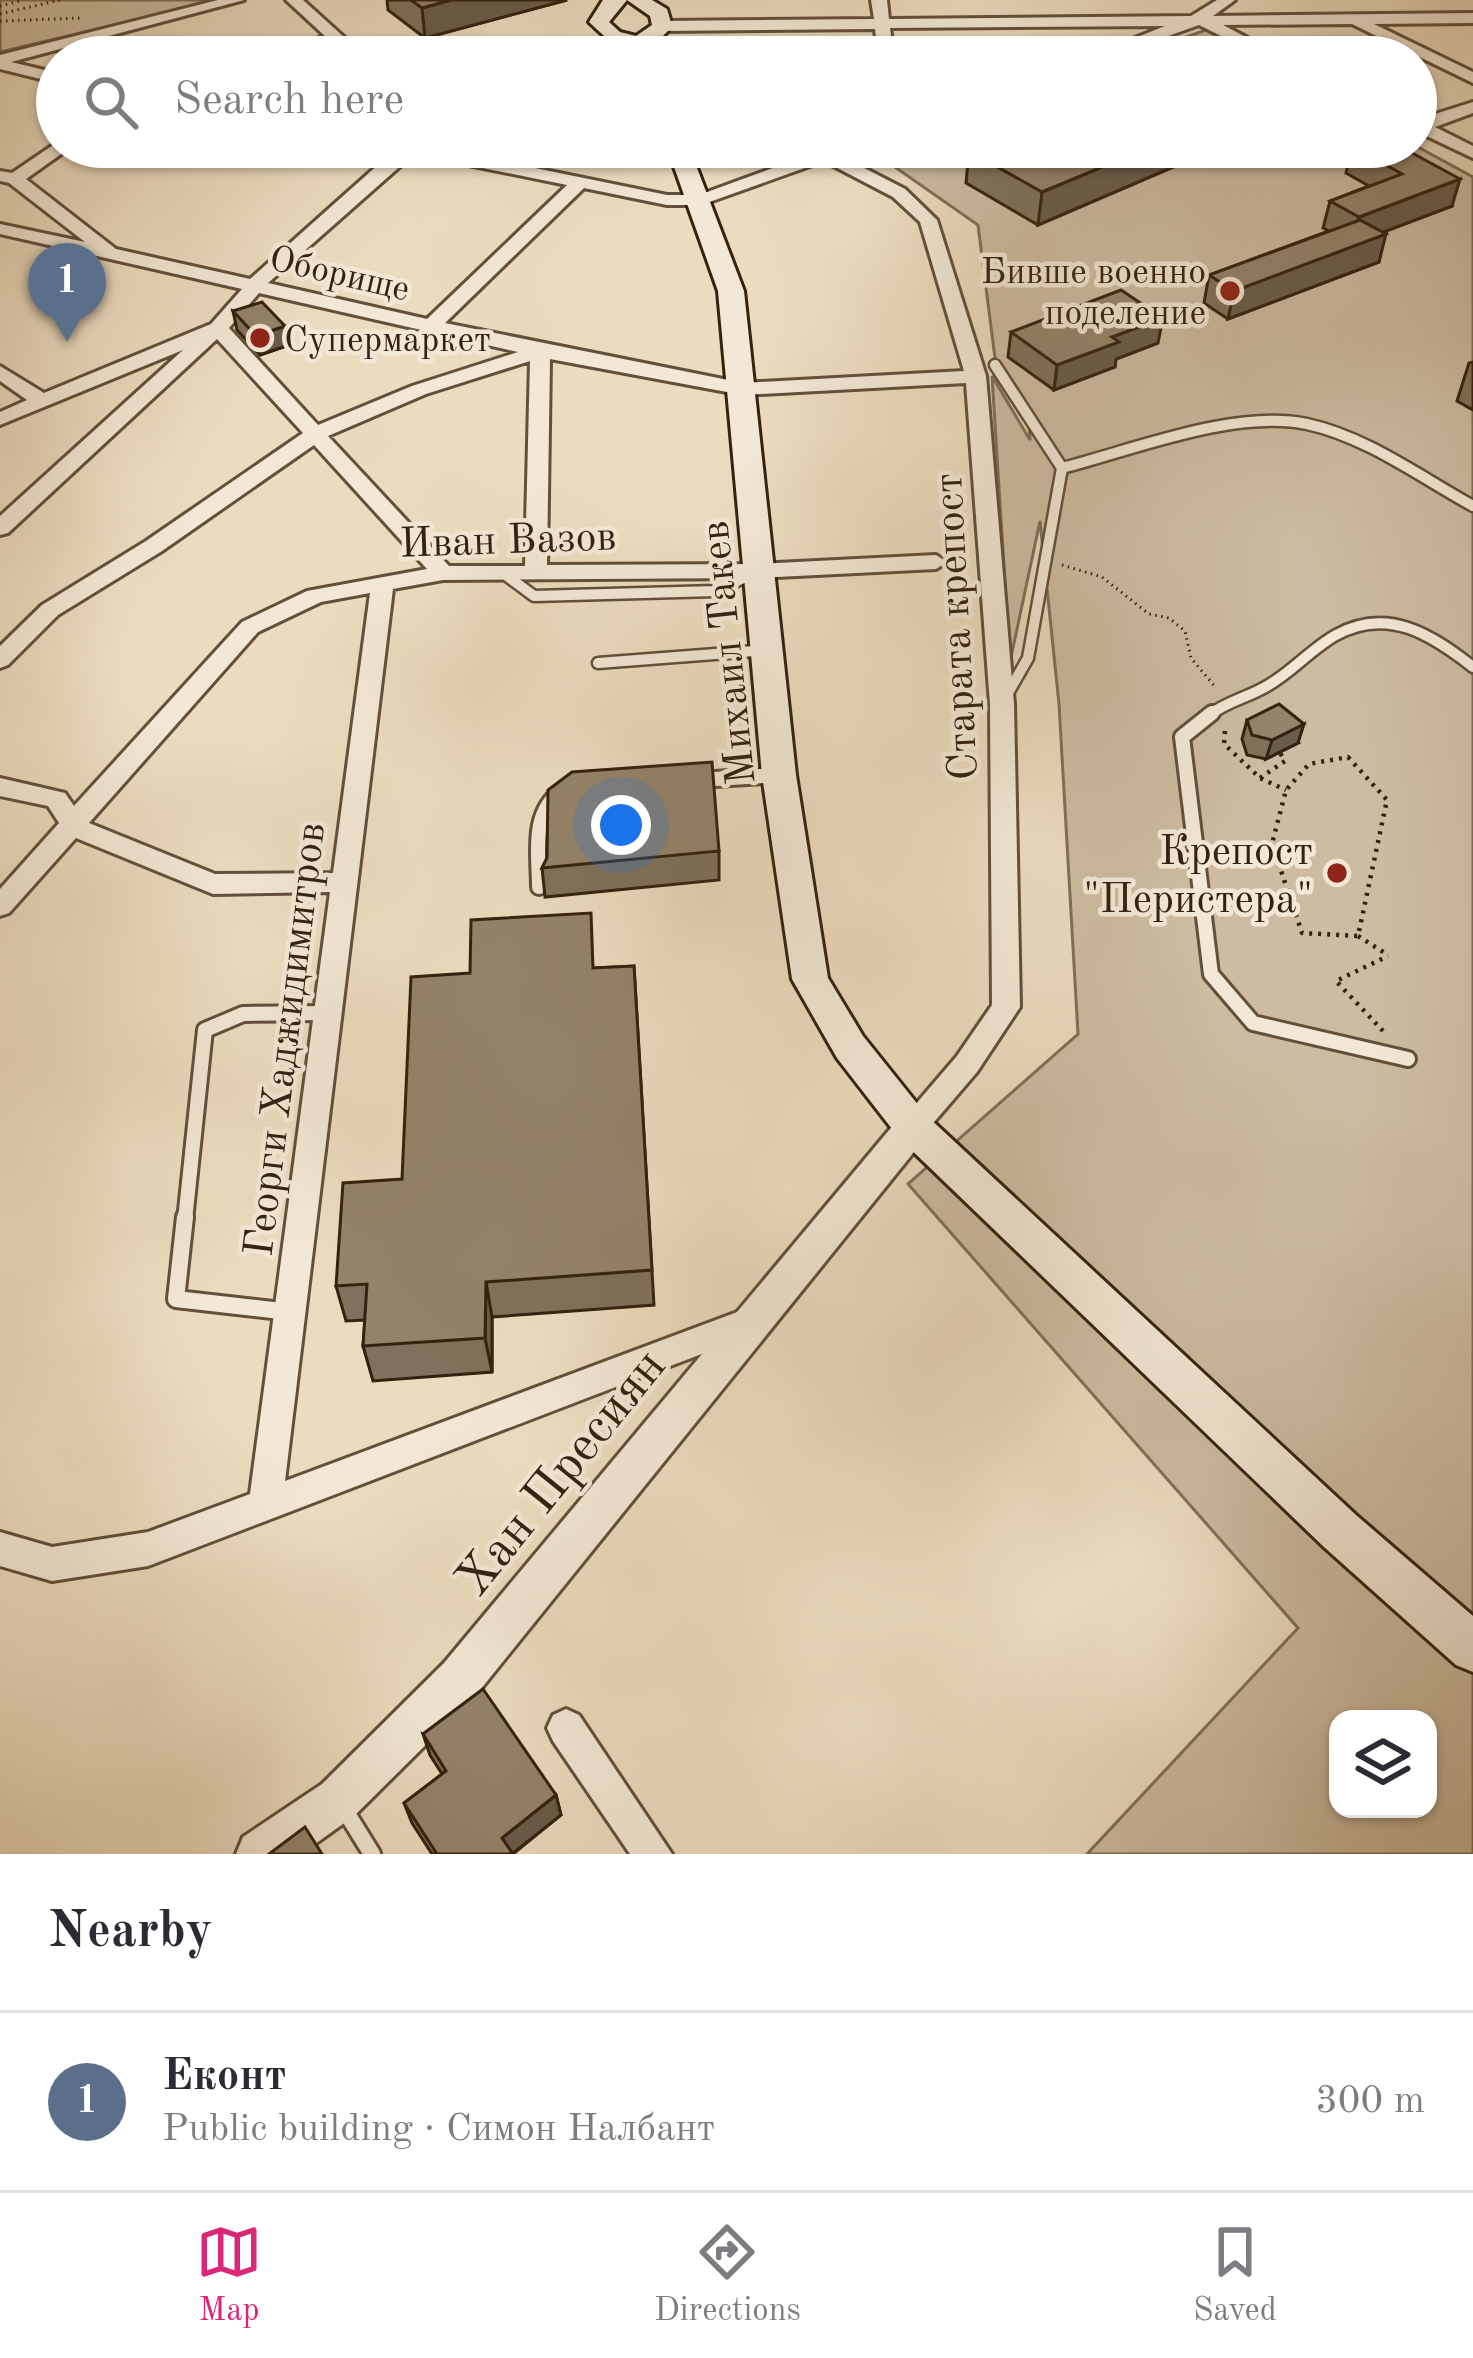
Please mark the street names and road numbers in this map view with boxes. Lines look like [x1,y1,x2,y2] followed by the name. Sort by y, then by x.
[265,242,413,310] street label: Оборище
[929,472,987,782] street label: Старата крепост
[399,517,617,567] street label: Иван Вазов
[695,519,765,787] street label: Михаил Такев
[240,820,334,1259] street label: Георги Хаджидимитров
[448,1341,677,1606] street label: Хан Пресиян

